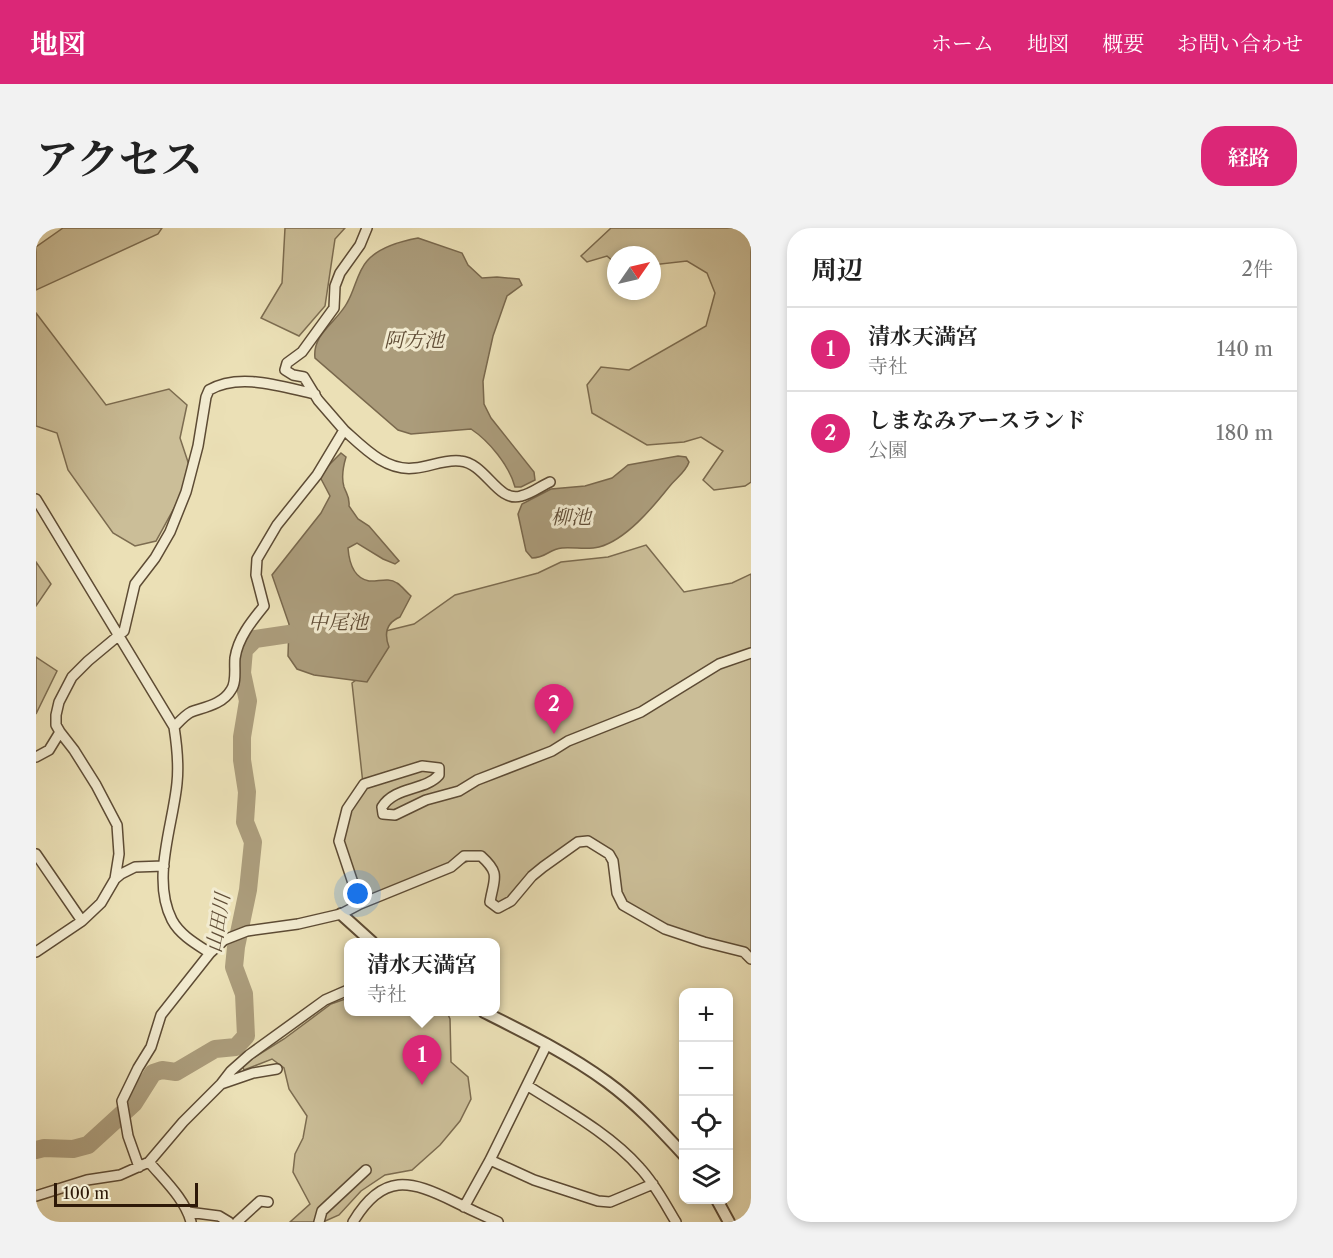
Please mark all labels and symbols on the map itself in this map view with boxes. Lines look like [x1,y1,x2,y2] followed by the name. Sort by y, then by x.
[607,246,661,300] north arrow
[384,328,446,352] water label: 阿方池
[551,505,593,529] water label: 柳池
[308,610,370,634] water label: 中尾池
[534,684,574,734] pin: 2
[343,879,372,908] your location
[201,890,235,955] water label: 山田川
[402,1036,442,1085] pin: 1
[54,1180,198,1208] scale bar

